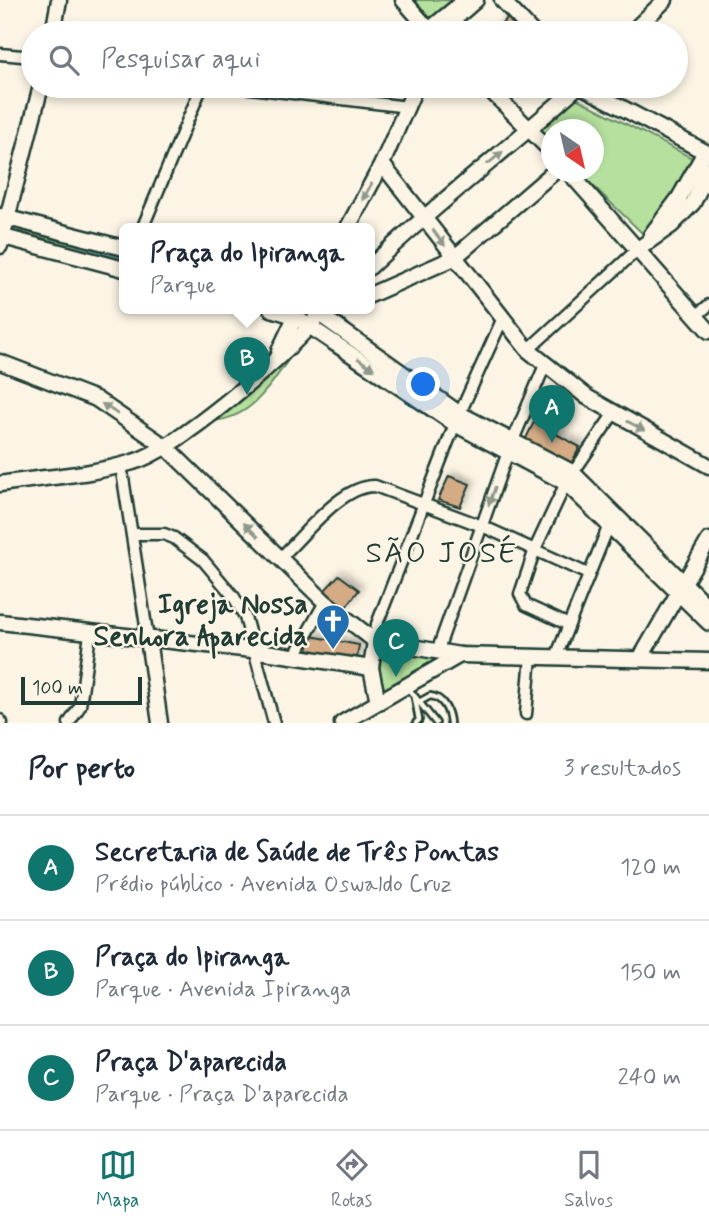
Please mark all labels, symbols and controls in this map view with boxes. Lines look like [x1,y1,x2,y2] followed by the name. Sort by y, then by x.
[21,21,688,98] search box
[45,41,83,79] icon: search
[101,43,260,77] text: Pesquisar aqui
[541,119,604,182] north arrow
[486,151,503,166] one-way arrow
[361,182,373,202] one-way arrow
[119,223,375,314] popup
[431,228,446,246] one-way arrow
[150,237,344,271] text: Praça do Ipiranga
[150,271,216,301] text: Parque
[224,337,270,395] pin: B
[356,358,376,371] one-way arrow
[406,367,440,401] your location
[529,385,575,443] pin: A
[100,402,120,415] one-way arrow
[627,420,646,432] one-way arrow
[487,486,498,507] one-way arrow
[243,522,260,538] one-way arrow
[365,534,519,573] district label: SÃO JOSÉ
[94,587,308,659] place label: Igreja Nossa Senhora Aparecida
[314,602,352,651] church icon: Igreja Nossa Senhora Aparecida
[373,619,419,677] pin: C
[21,674,142,706] scale bar
[32,676,83,701] text: 100 m
[28,749,135,788] text: Por perto
[564,754,681,784] text: 3 resultados
[95,836,499,870] text: Secretaria de Saúde de Três Pontas
[43,853,59,883] text: A
[620,853,681,883] text: 120 m
[95,870,452,900] text: Prédio público · Avenida Oswaldo Cruz
[95,941,289,975] text: Praça do Ipiranga
[44,958,58,988] text: B
[620,958,681,988] text: 150 m
[95,975,351,1005] text: Parque · Avenida Ipiranga
[95,1046,287,1080] text: Praça D'aparecida
[43,1063,59,1093] text: C
[617,1063,681,1093] text: 240 m
[95,1080,349,1110] text: Parque · Praça D'aparecida
[96,1146,139,1213] tab: Mapa
[331,1146,372,1213] tab: Rotas
[564,1146,613,1213] tab: Salvos

